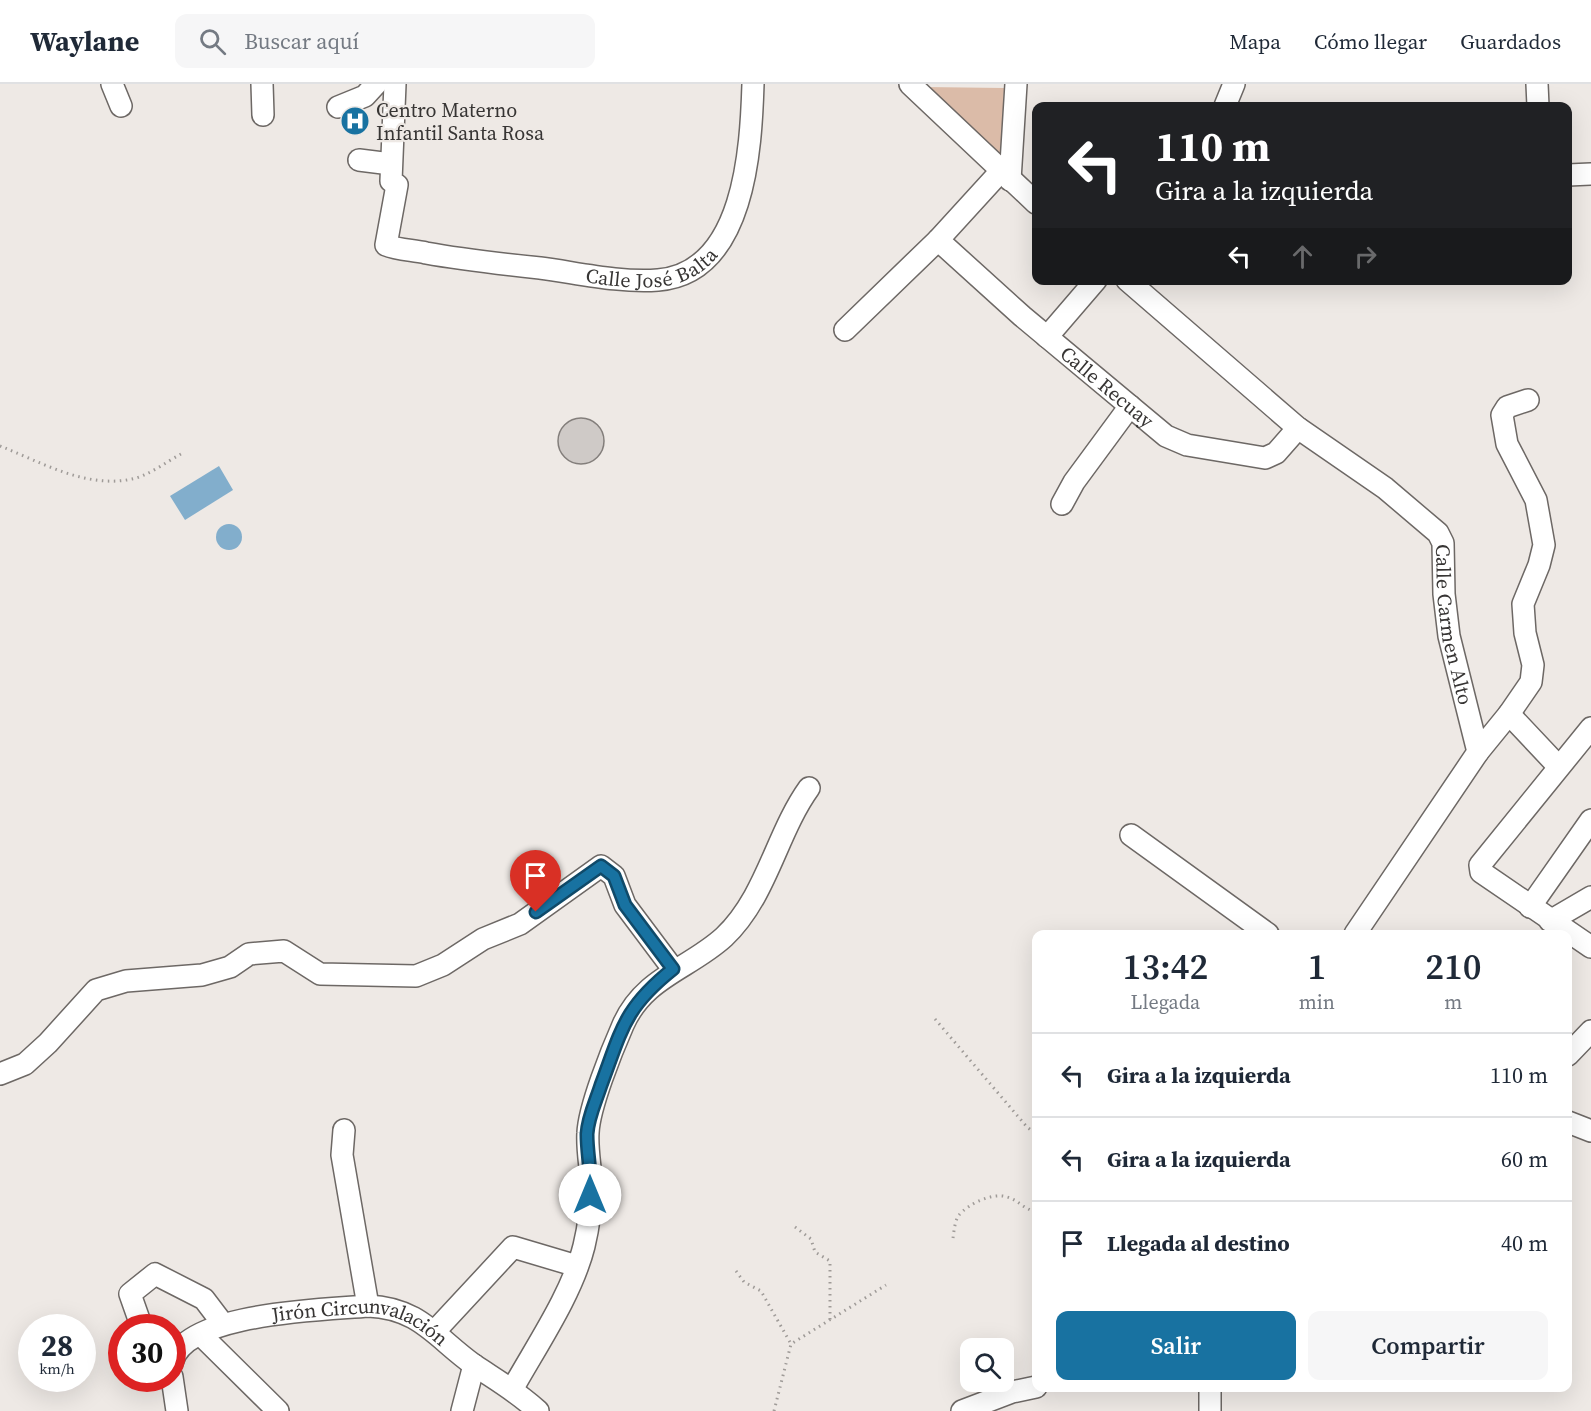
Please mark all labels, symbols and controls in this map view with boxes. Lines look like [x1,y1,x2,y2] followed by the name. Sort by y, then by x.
[175,14,595,68] search box
[30,22,139,60] text: Waylane
[196,25,229,58] icon: search
[244,26,359,56] text: Buscar aquí
[1229,27,1281,56] text: Mapa
[1314,27,1427,56] text: Cómo llegar
[1460,27,1561,56] text: Guardados
[376,96,545,147] place label: Centro Materno Infantil Santa Rosa
[339,105,371,137] hospital icon: Centro Materno Infantil Santa Rosa
[1155,117,1270,175] text: 110 m
[1056,126,1134,204] icon: left
[1155,172,1373,209] text: Gira a la izquierda
[1223,240,1256,273] icon: left
[1286,240,1319,273] icon: ahead
[1349,240,1382,273] icon: right
[584,241,724,295] street label: Calle José Balta
[1054,340,1161,435] street label: Calle Recuay
[1429,544,1480,708] street label: Calle Carmen Alto
[510,850,561,912] pin
[519,859,552,892] icon: arrive
[1123,942,1208,991] text: 13:42
[1307,942,1326,991] text: 1
[1425,942,1481,991] text: 210
[1131,988,1200,1016] text: Llegada
[1299,988,1335,1016] text: min
[1444,988,1462,1016] text: m
[1056,1059,1089,1092] icon: left
[1107,1060,1291,1090] text: Gira a la izquierda
[1490,1060,1548,1090] text: 110 m
[1056,1143,1089,1176] icon: left
[1107,1144,1291,1174] text: Gira a la izquierda
[1501,1144,1548,1174] text: 60 m
[558,1163,622,1227] position arrow
[1056,1227,1089,1260] icon: arrive
[1107,1228,1290,1258] text: Llegada al destino
[1501,1228,1548,1258] text: 40 m
[269,1292,454,1352] street label: Jirón Circunvalación
[1056,1311,1296,1380] button: Salir
[1308,1311,1548,1380] button: Compartir
[108,1314,186,1392] speed limit sign: 30
[41,1325,73,1366] text: 28
[960,1338,1014,1392] map controls
[960,1338,1014,1392] button: search
[39,1358,75,1379] text: km/h

